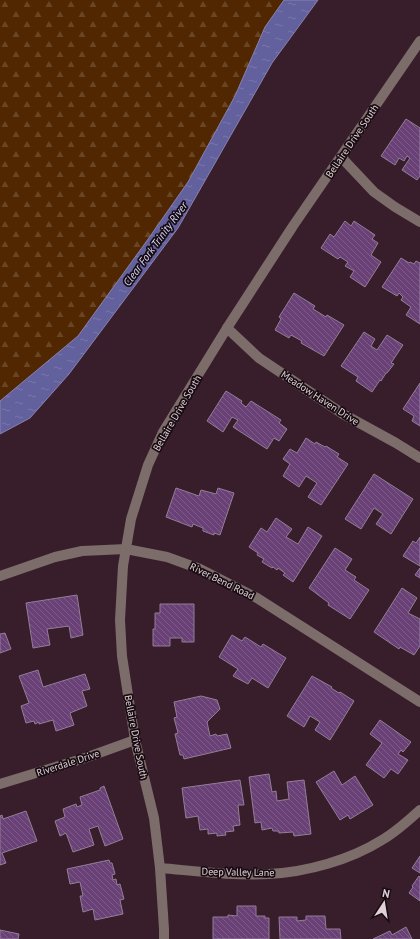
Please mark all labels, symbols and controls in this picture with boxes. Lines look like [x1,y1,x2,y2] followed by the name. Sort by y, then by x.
[323,102,381,180] street label: Bellaire Drive South
[120,198,191,289] water label: Clear Fork Trinity River
[279,368,361,428] street label: Meadow Haven Drive
[150,373,204,453] street label: Bellaire Drive South
[188,560,256,602] street label: River Bend Road
[121,694,151,780] street label: Bellaire Drive South
[35,747,101,779] street label: Riverdale Drive
[202,865,274,879] street label: Deep Valley Lane
[364,883,404,923] north arrow
[381,886,391,901] text: N

